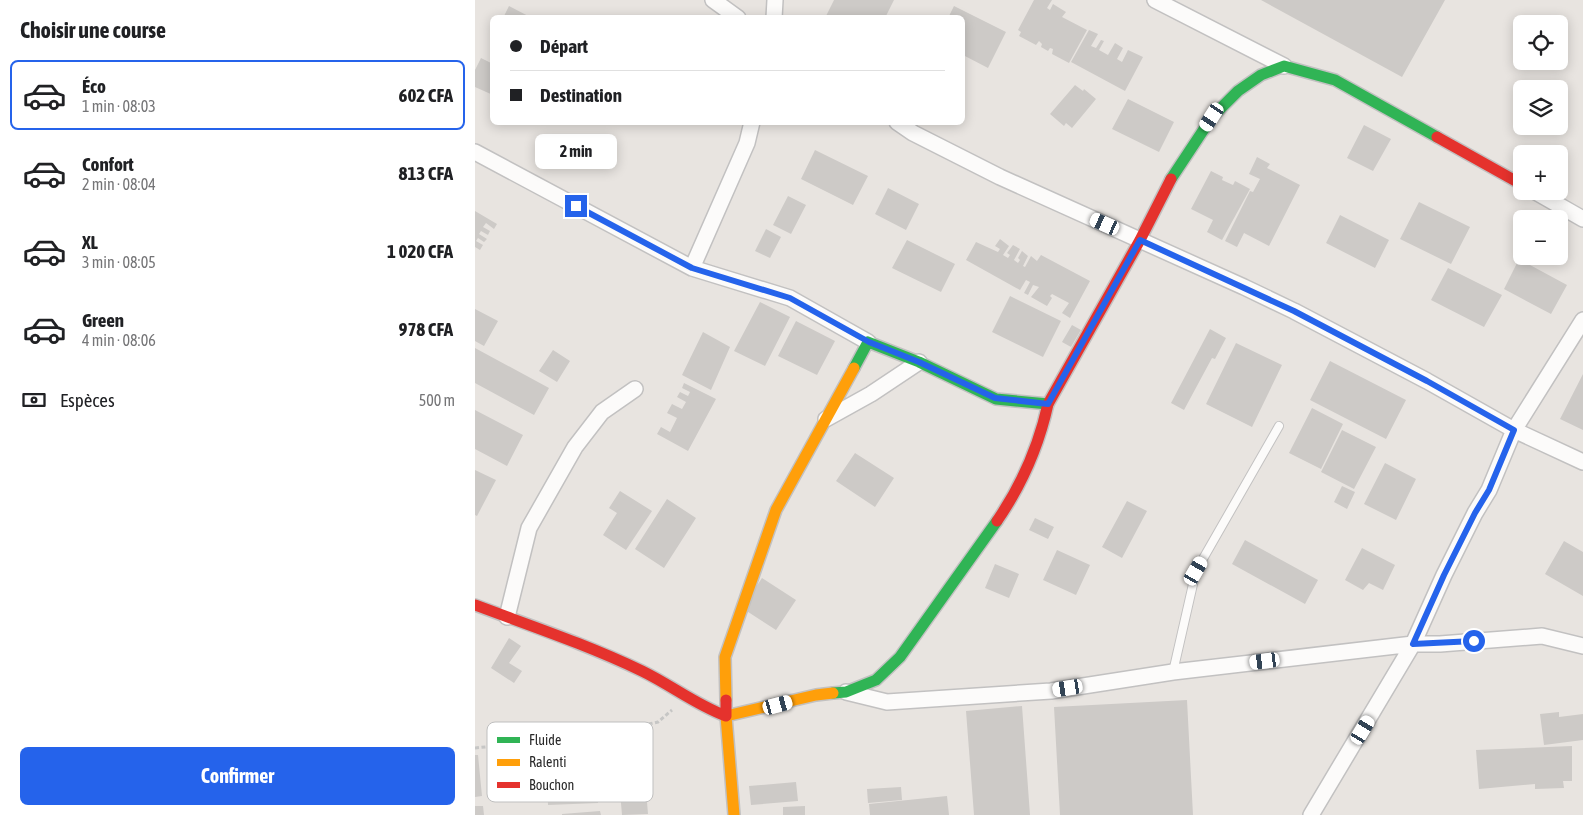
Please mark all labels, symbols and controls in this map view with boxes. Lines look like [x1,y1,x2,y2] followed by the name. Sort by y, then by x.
[1513,15,1568,265] map controls
[1513,15,1568,70] button: locate
[20,17,166,43] text: Choisir une course
[540,35,588,57] text: Départ
[22,73,67,118] icon: car
[82,75,106,97] text: Éco
[1513,80,1568,135] button: layers
[398,84,453,106] text: 602 CFA
[540,84,622,106] text: Destination
[82,97,156,115] text: 1 min · 08:03
[1197,100,1226,134] car
[535,134,617,168] callout: 2 min
[560,142,592,160] text: 2 min
[1513,145,1568,200] button: +
[22,151,67,196] icon: car
[82,153,134,175] text: Confort
[398,162,453,184] text: 813 CFA
[82,175,156,193] text: 2 min · 08:04
[565,195,587,217] route end
[1513,210,1568,265] button: −
[1088,211,1121,237] car
[22,229,67,274] icon: car
[82,231,98,253] text: XL
[387,240,453,262] text: 1 020 CFA
[82,253,156,271] text: 3 min · 08:05
[22,307,67,352] icon: car
[82,309,124,331] text: Green
[398,318,453,340] text: 978 CFA
[82,331,156,349] text: 4 min · 08:06
[20,386,48,414] icon: cash
[60,389,115,411] text: Espèces
[419,391,455,409] text: 500 m
[1182,554,1209,588] car
[1463,630,1485,652] route start
[1249,652,1280,670] car
[1052,678,1083,698] car
[761,694,794,716] car
[1348,713,1377,747] car
[487,722,653,802] legend
[529,732,561,748] text: Fluide
[20,747,455,805] button: Confirmer
[529,754,566,770] text: Ralenti
[529,777,574,793] text: Bouchon

